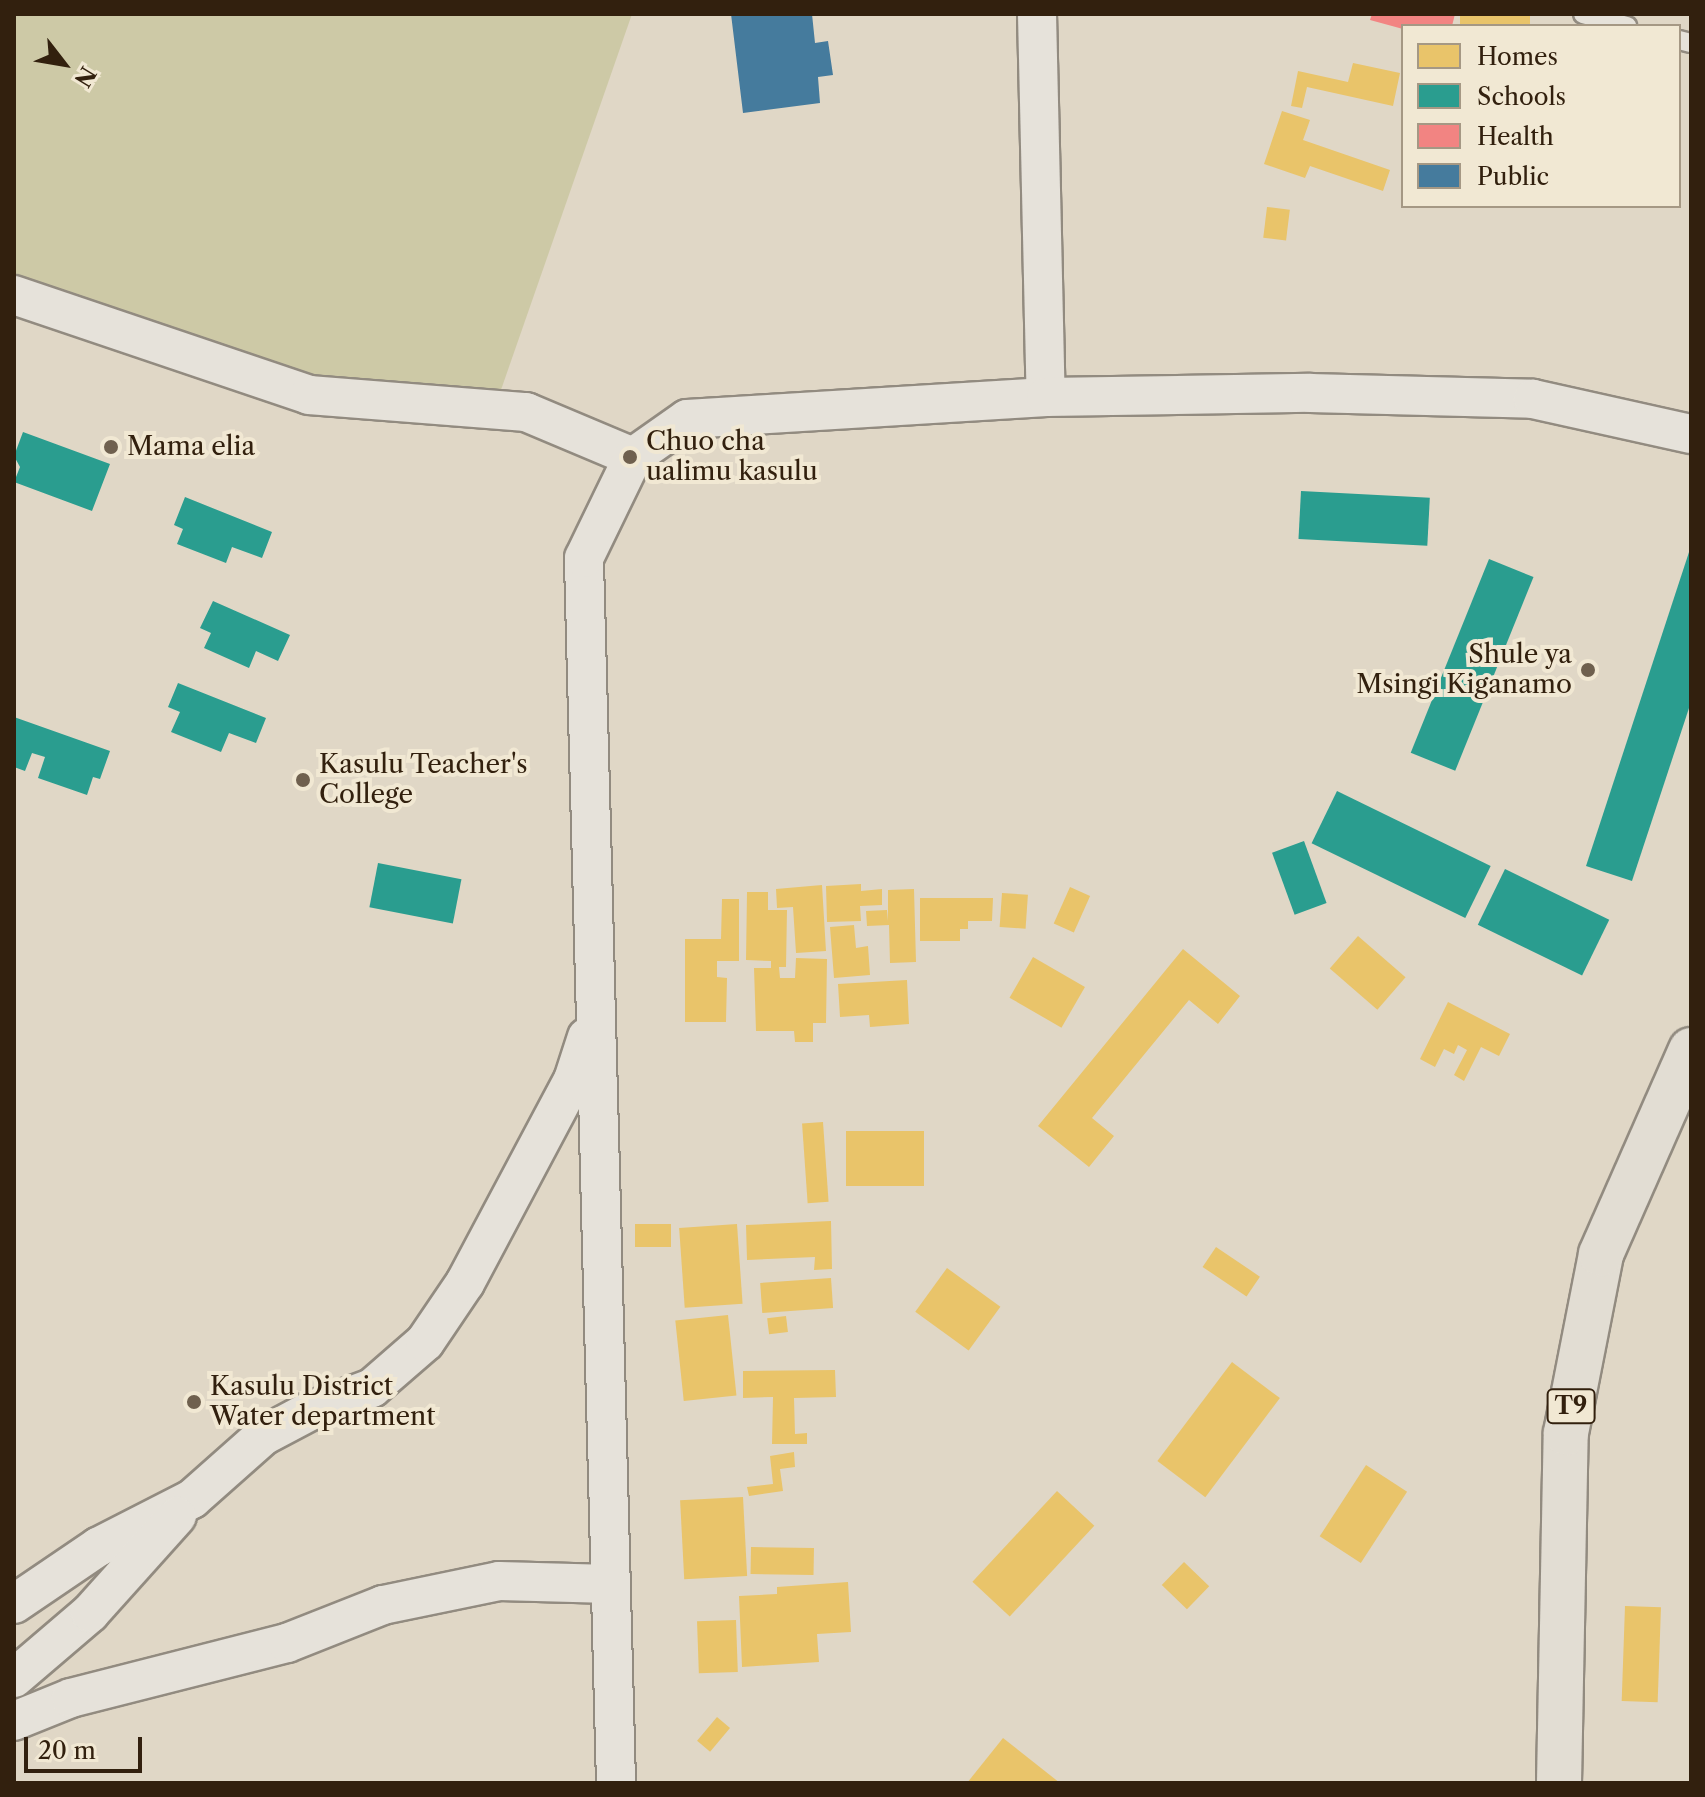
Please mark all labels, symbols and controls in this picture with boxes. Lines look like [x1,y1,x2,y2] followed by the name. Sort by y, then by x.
[24,24,104,104] north arrow
[1401,24,1681,208] legend
[1477,42,1558,71] text: Homes
[69,61,101,92] text: N
[1477,82,1566,111] text: Schools
[1477,122,1554,151] text: Health
[1477,162,1549,191] text: Public
[646,426,818,488] place label: Chuo cha ualimu kasulu
[127,431,256,463] place label: Mama elia
[102,438,120,456] marker: Mama elia
[621,448,639,466] marker: Chuo cha ualimu kasulu
[1356,639,1572,700] place label: Shule ya Msingi Kiganamo
[1579,661,1597,679] marker: Shule ya Msingi Kiganamo
[319,749,528,810] place label: Kasulu Teacher's College
[294,771,312,789] marker: Kasulu Teacher's College
[210,1371,436,1432] place label: Kasulu District Water department
[1545,1386,1597,1426] road number: T9
[185,1393,203,1411] marker: Kasulu District Water department
[28,1721,146,1771] scale bar
[38,1736,96,1765] text: 20 m

